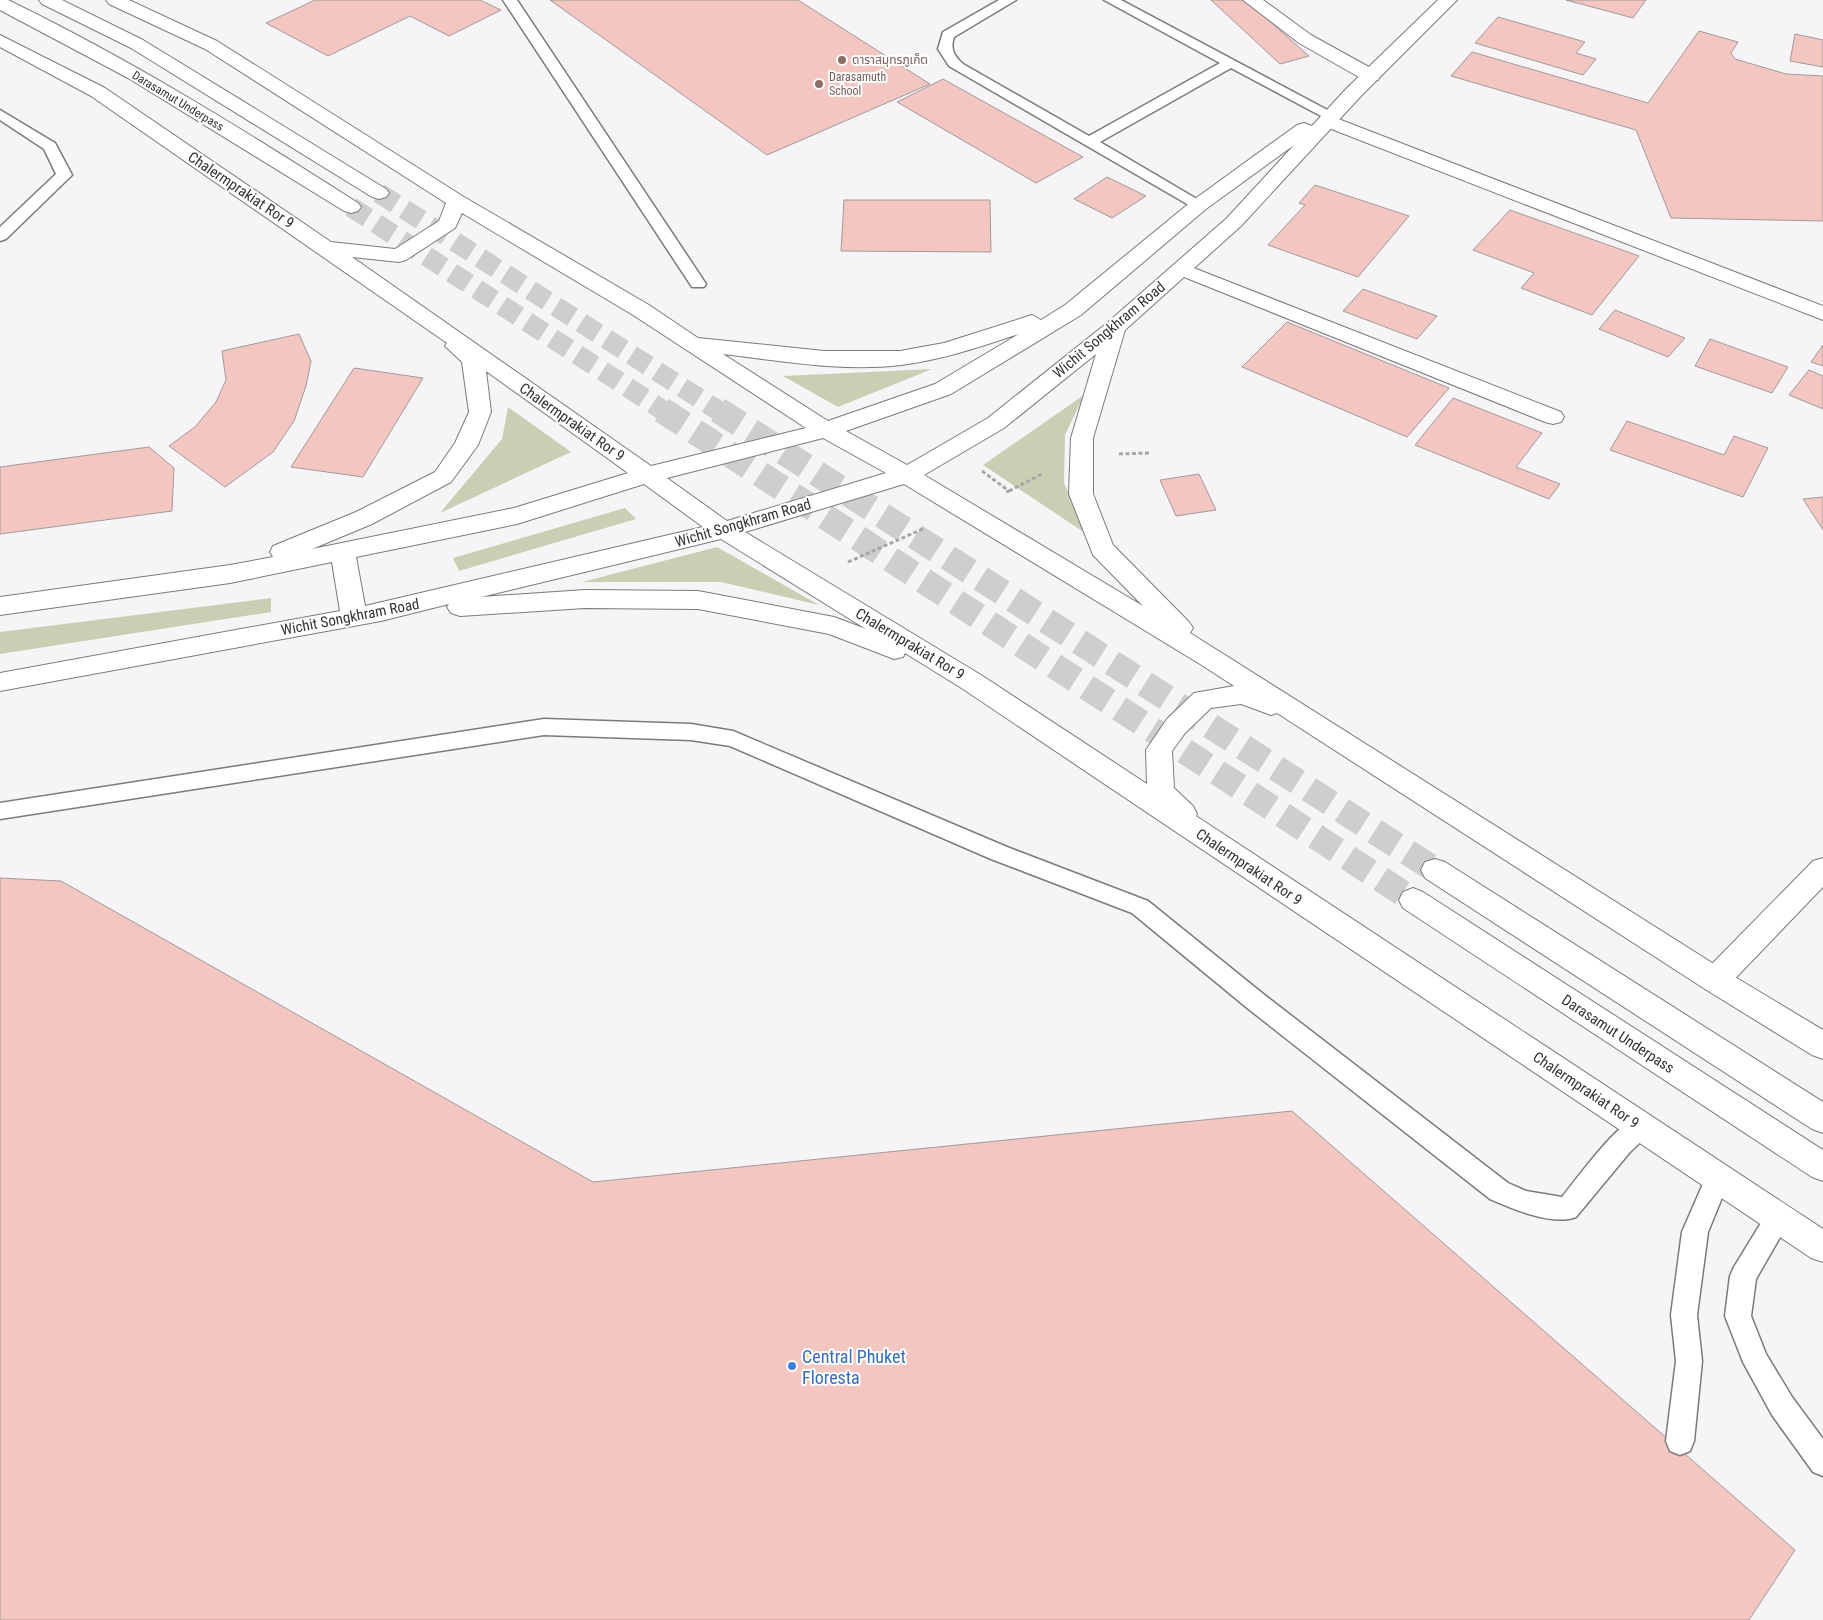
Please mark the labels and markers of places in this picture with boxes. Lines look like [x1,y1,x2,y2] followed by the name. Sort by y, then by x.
[852,53,928,67] place label: ดาราสมุทรภูเก็ต
[836,54,848,66] marker: ดาราสมุทรภูเก็ต
[829,70,886,98] place label: Darasamuth School
[813,78,825,90] marker: Darasamuth School
[802,1346,906,1388] place label: Central Phuket Floresta
[786,1360,798,1372] marker: Central Phuket Floresta

